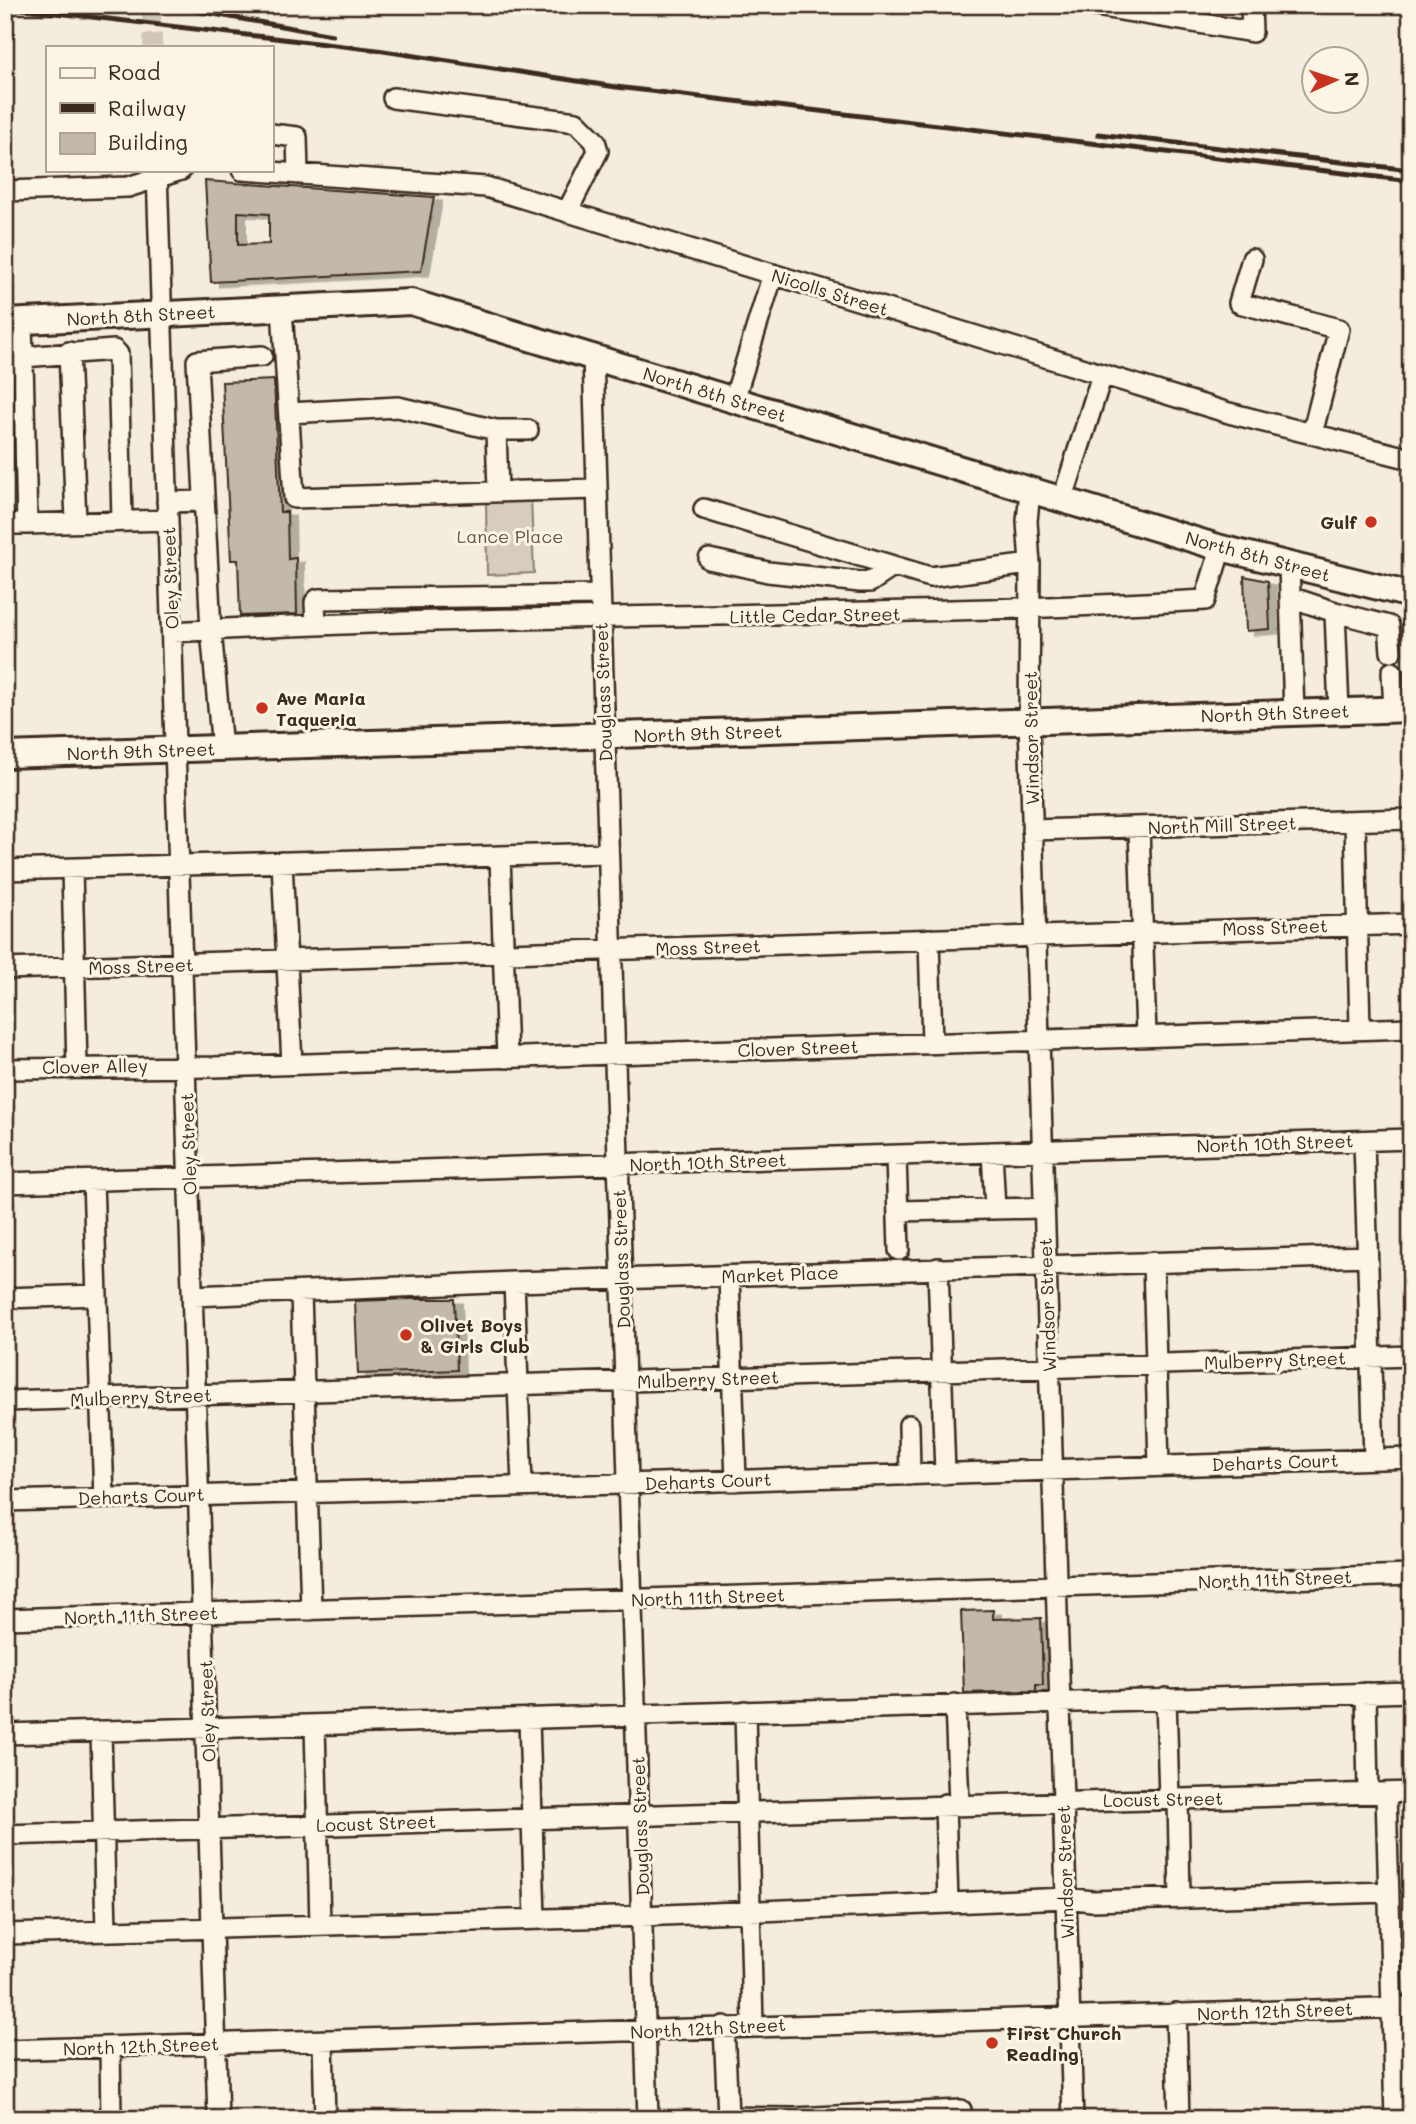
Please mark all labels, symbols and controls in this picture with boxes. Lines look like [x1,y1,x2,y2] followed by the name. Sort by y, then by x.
[46,46,273,172] legend
[1300,46,1370,116] north arrow
[108,58,160,85] text: Road
[1340,71,1365,87] text: N
[108,94,187,121] text: Railway
[108,128,188,155] text: Building
[769,263,891,321] street label: Nicolls Street
[66,299,216,331] street label: North 8th Street
[640,361,790,427] street label: North 8th Street
[1320,510,1357,534] place label: Gulf
[1363,514,1379,530] marker: Gulf
[457,524,563,548] park label: Lance Place
[1183,525,1333,587] street label: North 8th Street
[156,526,184,630] street label: Oley Street
[729,602,901,628] street label: Little Cedar Street
[589,622,617,762] street label: Douglass Street
[1018,671,1044,805] street label: Windsor Street
[276,686,366,731] place label: Ave Maria Taqueria
[1200,698,1350,728] street label: North 9th Street
[254,700,270,716] marker: Ave Maria Taqueria
[633,718,783,748] street label: North 9th Street
[66,736,216,766] street label: North 9th Street
[1147,810,1297,840] street label: North Mill Street
[1222,913,1328,941] street label: Moss Street
[655,933,761,961] street label: Moss Street
[88,952,194,980] street label: Moss Street
[737,1034,859,1062] street label: Clover Street
[42,1053,148,1079] street label: Clover Alley
[174,1092,202,1196] street label: Oley Street
[1196,1128,1354,1158] street label: North 10th Street
[629,1147,787,1177] street label: North 10th Street
[607,1189,635,1329] street label: Douglass Street
[1033,1238,1061,1372] street label: Windsor Street
[721,1260,839,1288] street label: Market Place
[420,1313,530,1358] place label: Olivet Boys & Girls Club
[398,1327,414,1343] marker: Olivet Boys & Girls Club
[1204,1346,1346,1374] street label: Mulberry Street
[637,1365,779,1393] street label: Mulberry Street
[70,1383,212,1411] street label: Mulberry Street
[1211,1448,1339,1476] street label: Deharts Court
[644,1467,772,1495] street label: Deharts Court
[77,1482,205,1510] street label: Deharts Court
[1198,1564,1352,1594] street label: North 11th Street
[631,1582,785,1612] street label: North 11th Street
[64,1600,218,1630] street label: North 11th Street
[193,1659,221,1763] street label: Oley Street
[626,1756,654,1896] street label: Douglass Street
[1103,1786,1223,1812] street label: Locust Street
[1051,1805,1079,1939] street label: Windsor Street
[315,1809,437,1837] street label: Locust Street
[1197,1996,1353,2026] street label: North 12th Street
[629,2012,787,2044] street label: North 12th Street
[1006,2021,1121,2066] place label: First Church Reading
[63,2031,219,2061] street label: North 12th Street
[984,2035,1000,2051] marker: First Church Reading

